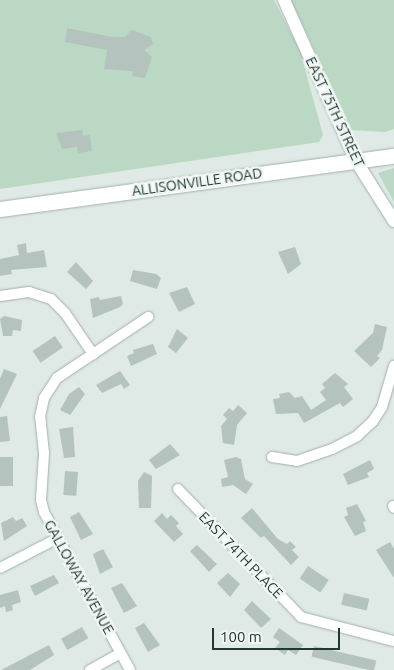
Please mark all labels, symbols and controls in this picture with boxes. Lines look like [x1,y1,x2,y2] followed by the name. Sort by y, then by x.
[302,54,368,170] street label: EAST 75TH STREET
[131,165,263,199] street label: ALLISONVILLE ROAD
[196,508,286,602] street label: EAST 74TH PLACE
[41,517,117,637] street label: GALLOWAY AVENUE
[214,618,342,650] scale bar
[220,628,262,645] text: 100 m

